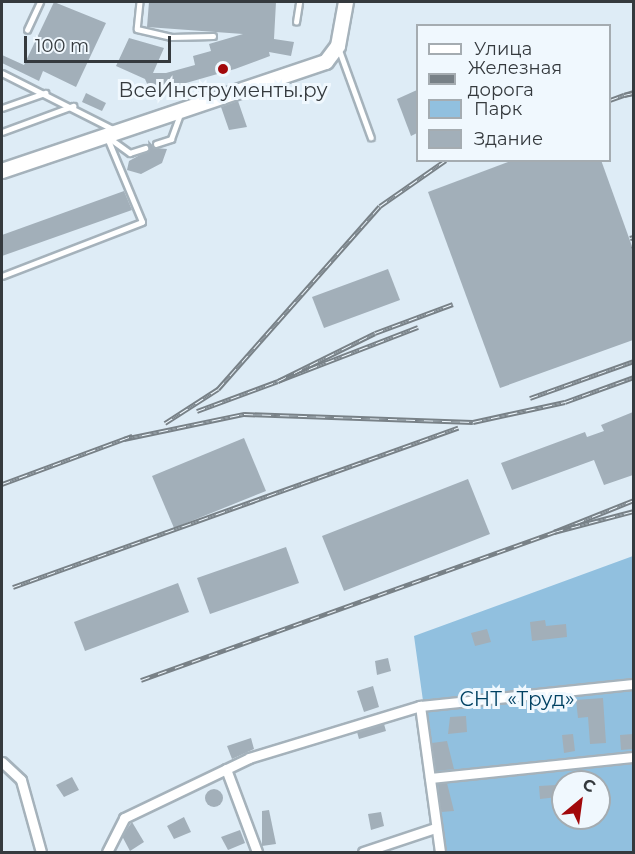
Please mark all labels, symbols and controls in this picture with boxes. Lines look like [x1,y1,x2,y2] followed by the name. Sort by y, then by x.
[27,24,174,62] scale bar
[416,24,611,162] legend
[35,35,89,57] text: 100 m
[474,38,532,60] text: Улица
[468,57,562,101] text: Железная дорога
[216,62,230,76] marker: ВсеИнструменты.ру
[118,78,328,102] place label: ВсеИнструменты.ру
[474,98,522,120] text: Парк
[474,128,543,150] text: Здание
[459,687,575,711] park label: СНТ «Труд»
[551,770,611,830] north arrow
[579,774,599,797] text: С

